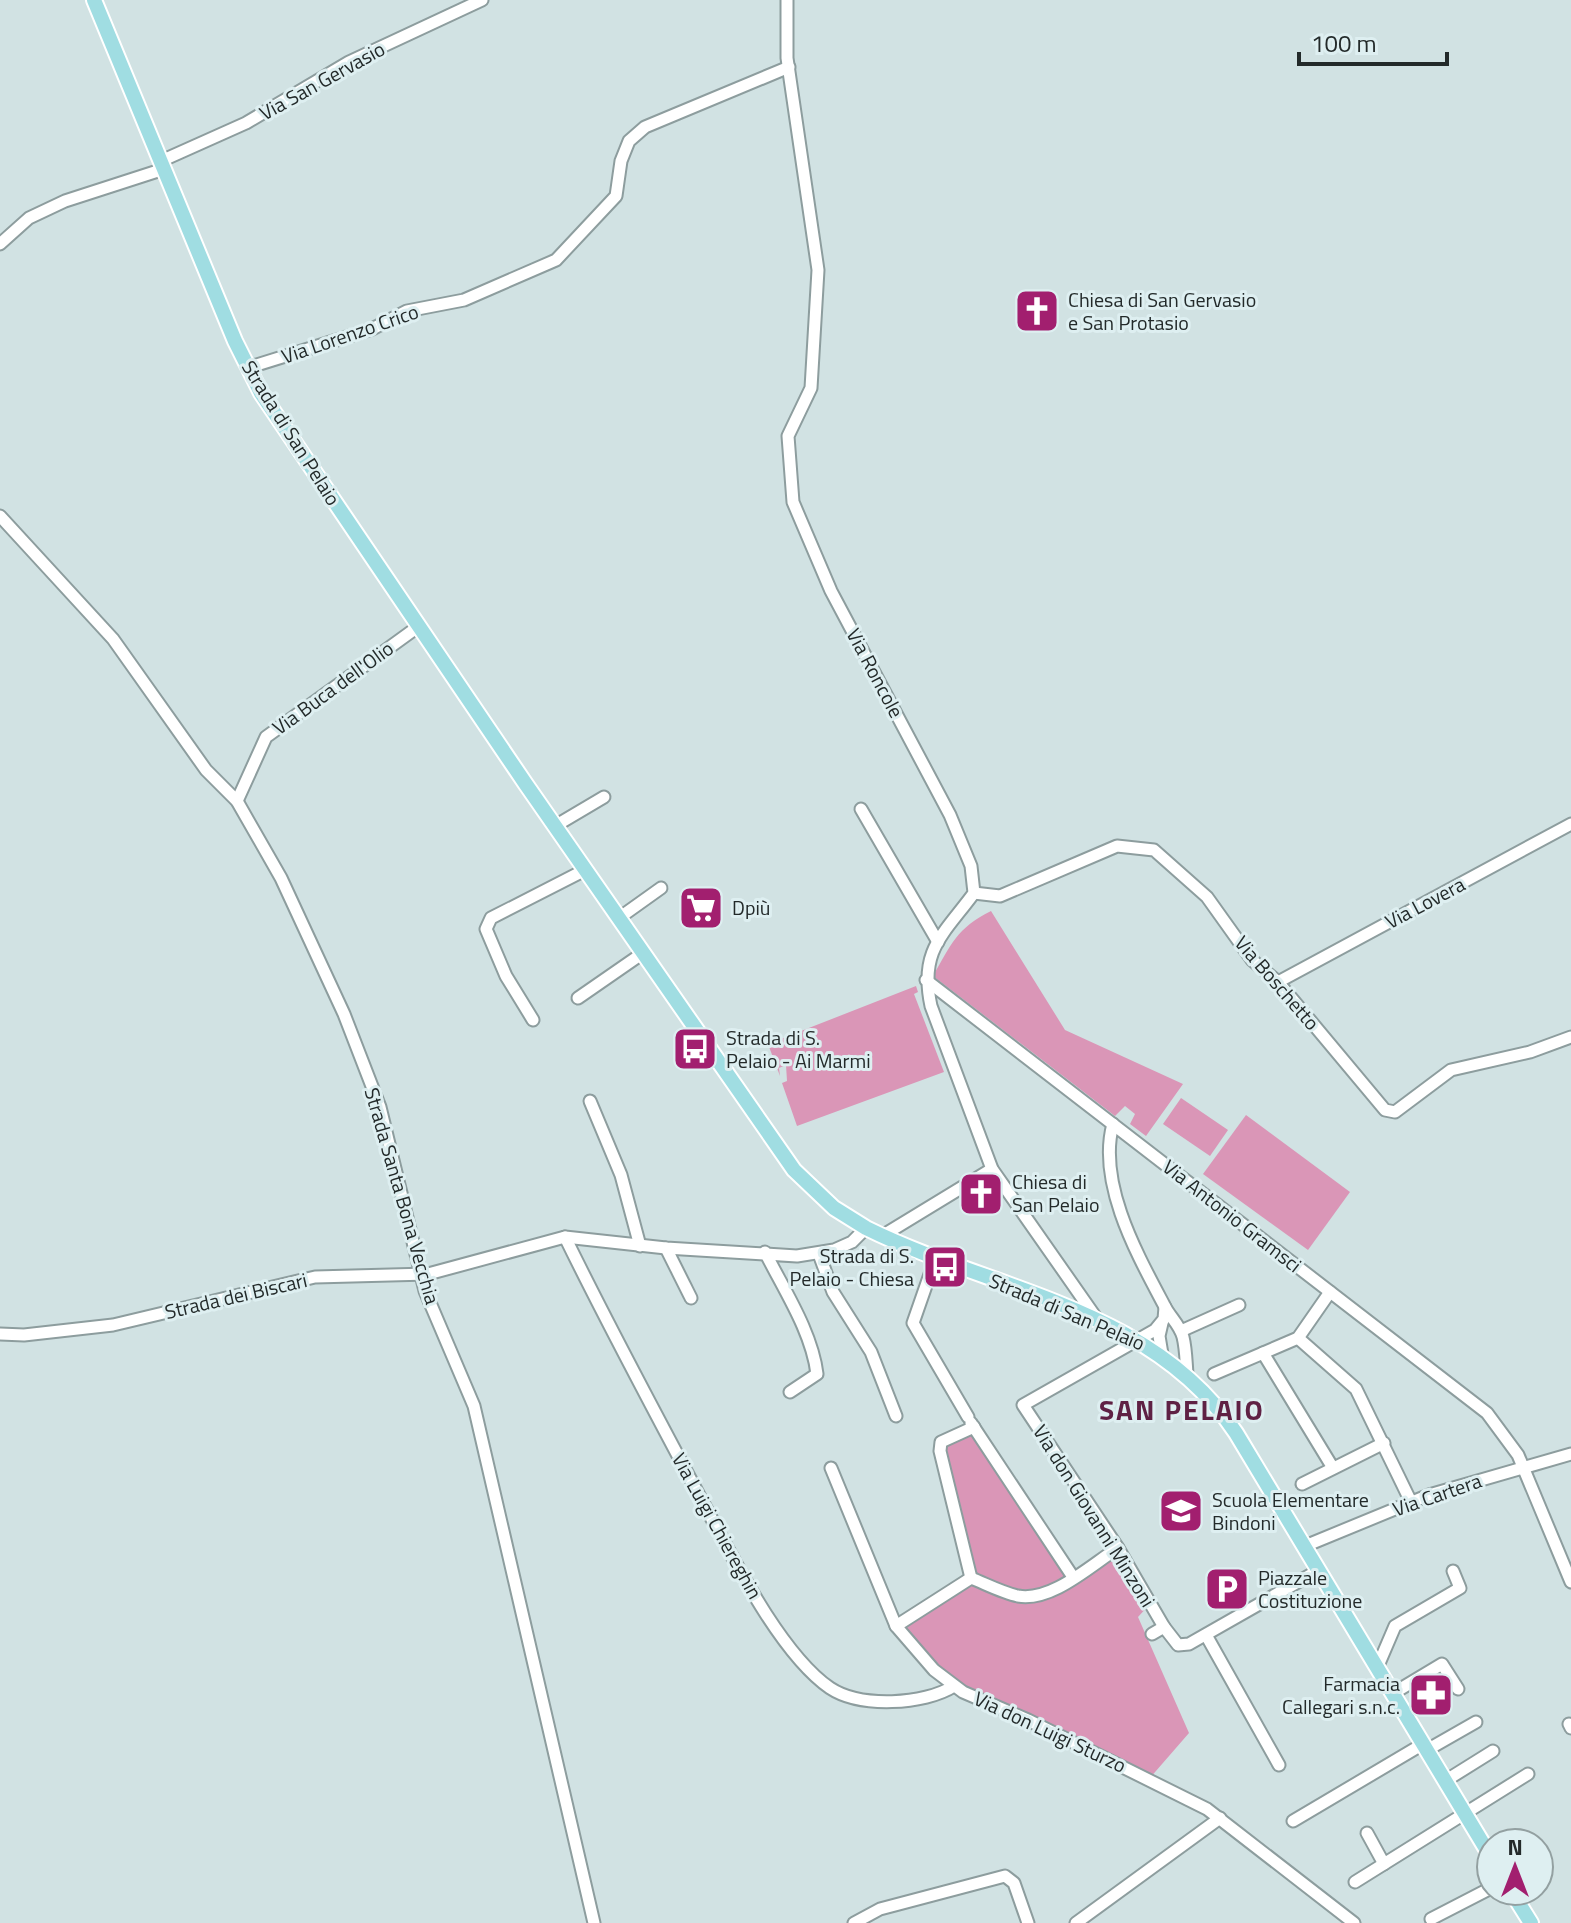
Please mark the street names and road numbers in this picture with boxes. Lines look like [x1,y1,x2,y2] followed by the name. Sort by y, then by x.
[253,33,390,128] street label: Via San Gervasio
[277,296,423,372] street label: Via Lorenzo Crico
[234,354,349,512] street label: Strada di San Pelaio
[839,622,912,723] street label: Via Roncole
[266,633,400,742] street label: Via Buca dell'Olio
[1379,869,1470,937] street label: Via Lovera
[1227,928,1327,1037] street label: Via Boschetto
[357,1084,448,1308] street label: Strada Santa Bona Vecchia
[1156,1151,1308,1280] street label: Via Antonio Gramsci
[162,1264,310,1327] street label: Strada dei Biscari
[985,1265,1150,1358] street label: Strada di San Pelaio
[1026,1418,1163,1613] street label: Via don Giovanni Minzoni
[664,1447,771,1605] street label: Via Luigi Chiereghin
[1388,1465,1486,1524] street label: Via Cartera
[969,1683,1132,1780] street label: Via don Luigi Sturzo

